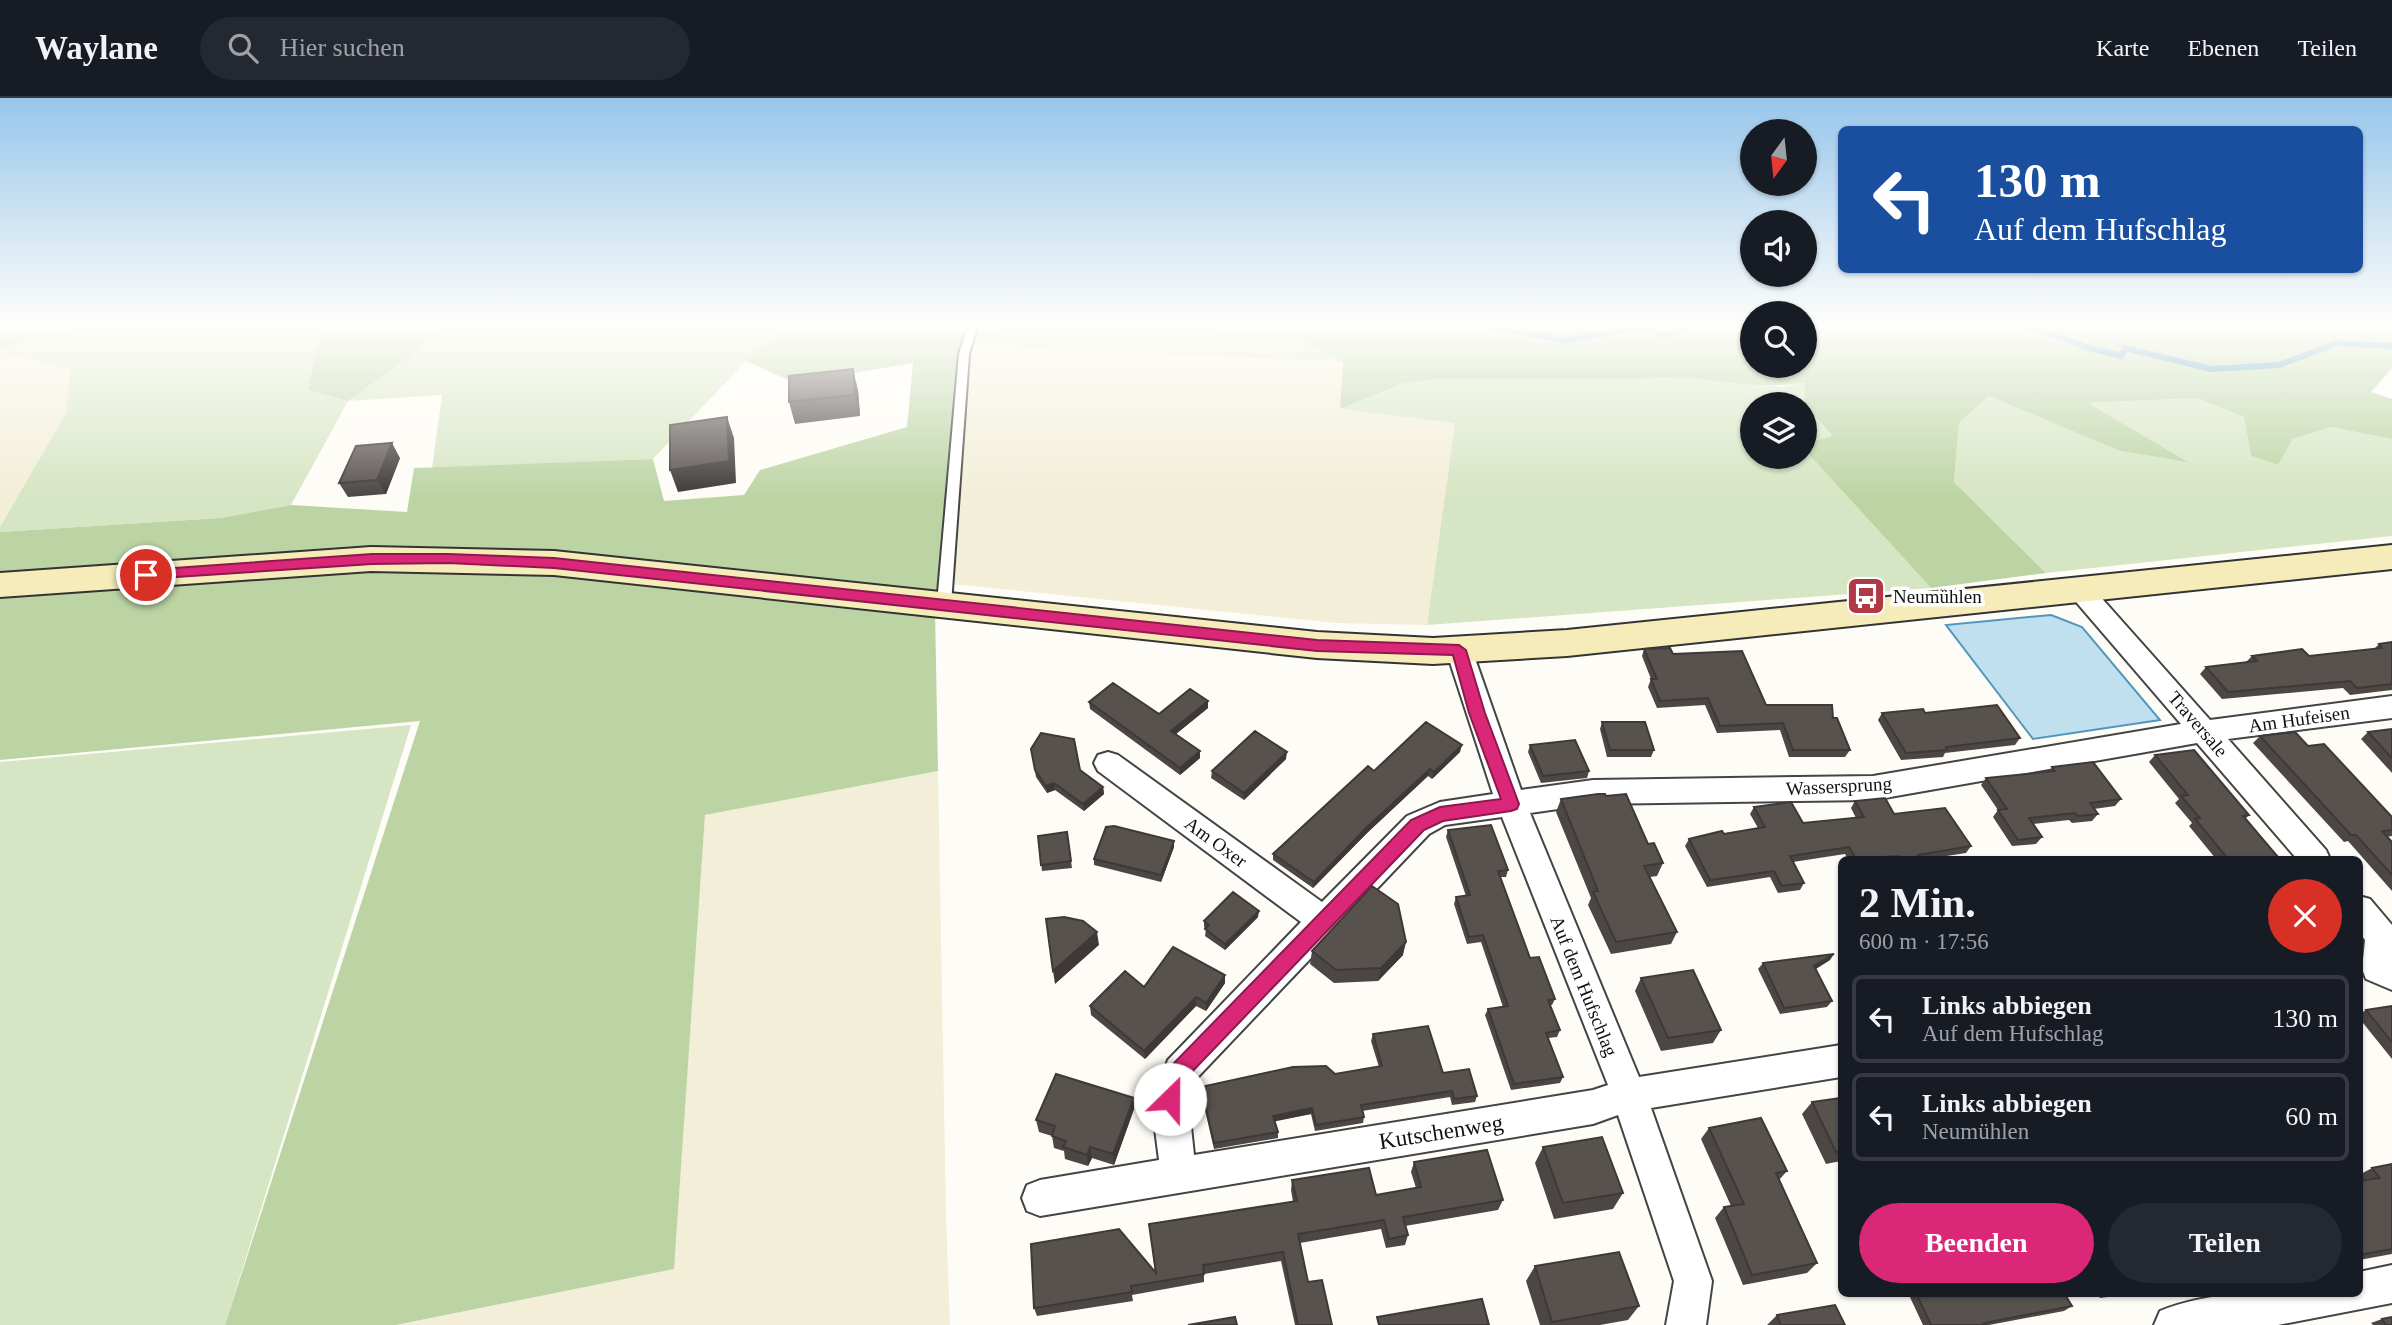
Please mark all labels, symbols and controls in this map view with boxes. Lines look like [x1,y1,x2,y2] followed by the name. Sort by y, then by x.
[200,17,690,80] search box
[224,29,262,67] icon: search
[35,30,158,66] text: Waylane
[280,33,405,62] text: Hier suchen
[2096,35,2149,61] text: Karte
[2187,35,2259,61] text: Ebenen
[2297,35,2357,61] text: Teilen
[1740,119,1816,196] north arrow
[1740,119,1817,469] map controls
[1974,153,2101,208] text: 130 m
[1859,154,1950,245] icon: left
[1740,210,1817,287] button: sound
[1974,211,2226,247] text: Auf dem Hufschlag
[1740,301,1817,378] button: search
[1740,392,1817,469] button: layers
[116,545,176,605] pin
[127,556,165,594] icon: arrive
[1845,575,1887,617] bus stop icon: Neumühlen
[1893,586,1982,607] place label: Neumühlen
[2164,687,2232,761] street label: Traversale
[2247,701,2351,736] street label: Am Hufeisen
[1785,773,1893,799] street label: Wassersprung
[1181,813,1252,872] street label: Am Oxer
[2268,879,2342,953] button: close
[1859,880,1976,926] text: 2 Min.
[1546,913,1622,1060] street label: Auf dem Hufschlag
[1859,929,1989,954] text: 600 m · 17:56
[1922,991,2092,1020] text: Links abbiegen
[1863,1000,1901,1038] icon: left
[2272,1004,2338,1033] text: 130 m
[1922,1021,2103,1046] text: Auf dem Hufschlag
[1133,1062,1207,1136] position arrow
[1922,1089,2092,1118] text: Links abbiegen
[1863,1098,1901,1136] icon: left
[2285,1102,2338,1131] text: 60 m
[1377,1110,1505,1154] street label: Kutschenweg
[1922,1119,2029,1144] text: Neumühlen
[1859,1203,2094,1283] button: Beenden
[2108,1203,2342,1283] button: Teilen

